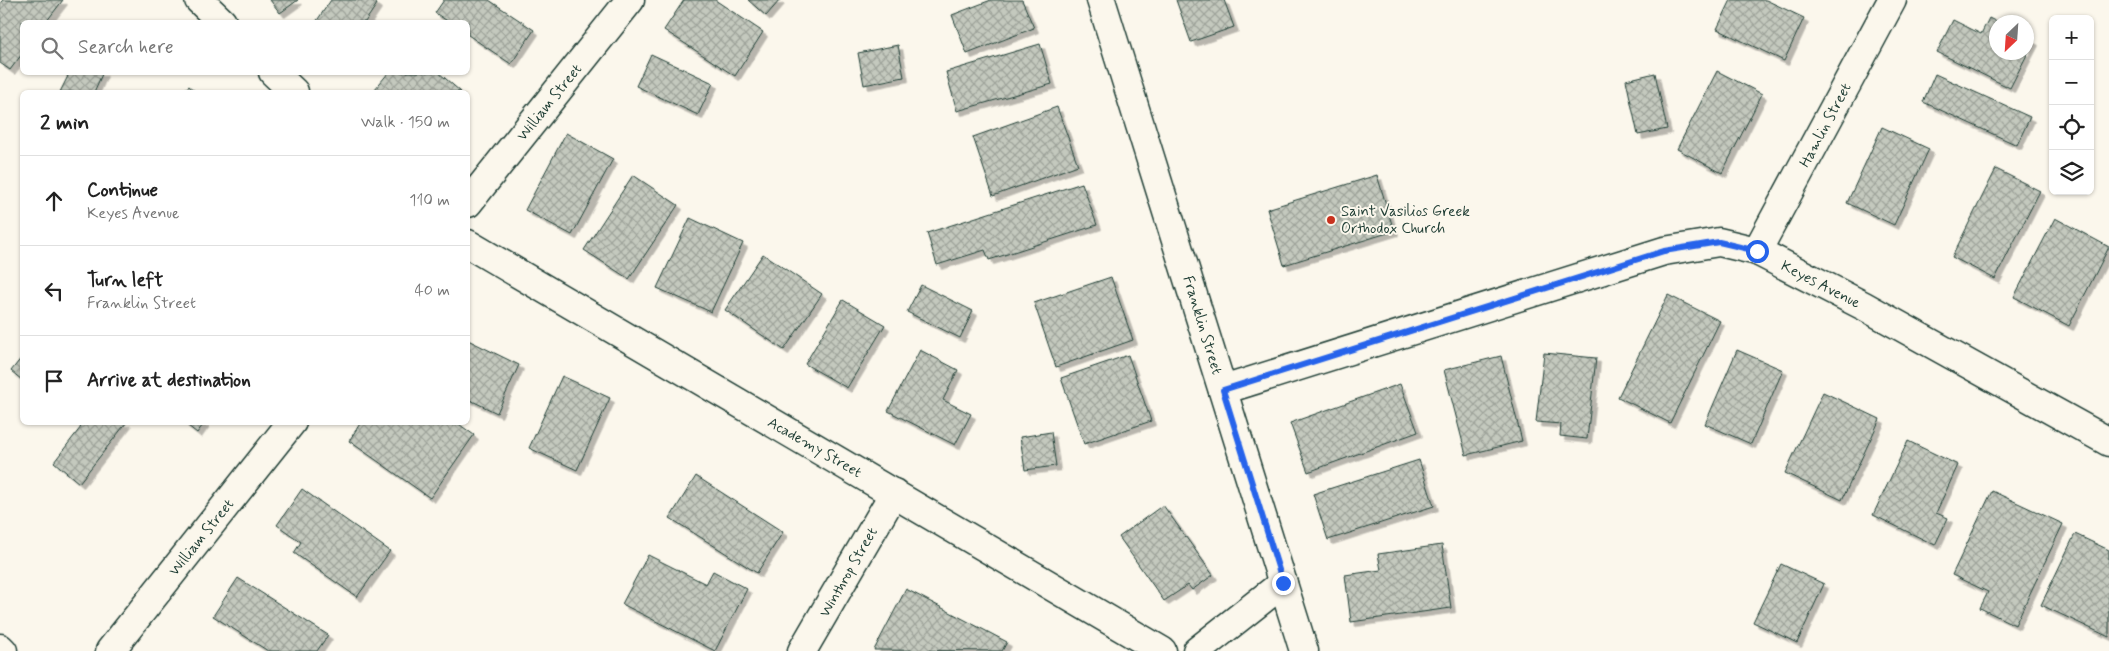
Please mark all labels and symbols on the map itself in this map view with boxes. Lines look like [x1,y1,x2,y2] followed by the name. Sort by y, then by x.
[1989,15,2034,60] north arrow
[513,60,587,145] street label: William Street
[1795,79,1857,171] street label: Hamlin Street
[1341,202,1470,239] place label: Saint Vasilios Greek Orthodox Church
[1325,214,1337,226] marker: Saint Vasilios Greek Orthodox Church
[1746,240,1769,263] route start
[1777,256,1864,314] street label: Keyes Avenue
[1178,273,1227,377] street label: Franklin Street
[764,413,865,483] street label: Academy Street
[165,495,239,580] street label: William Street
[815,524,883,621] street label: Winthrop Street
[1272,572,1295,595] route end

